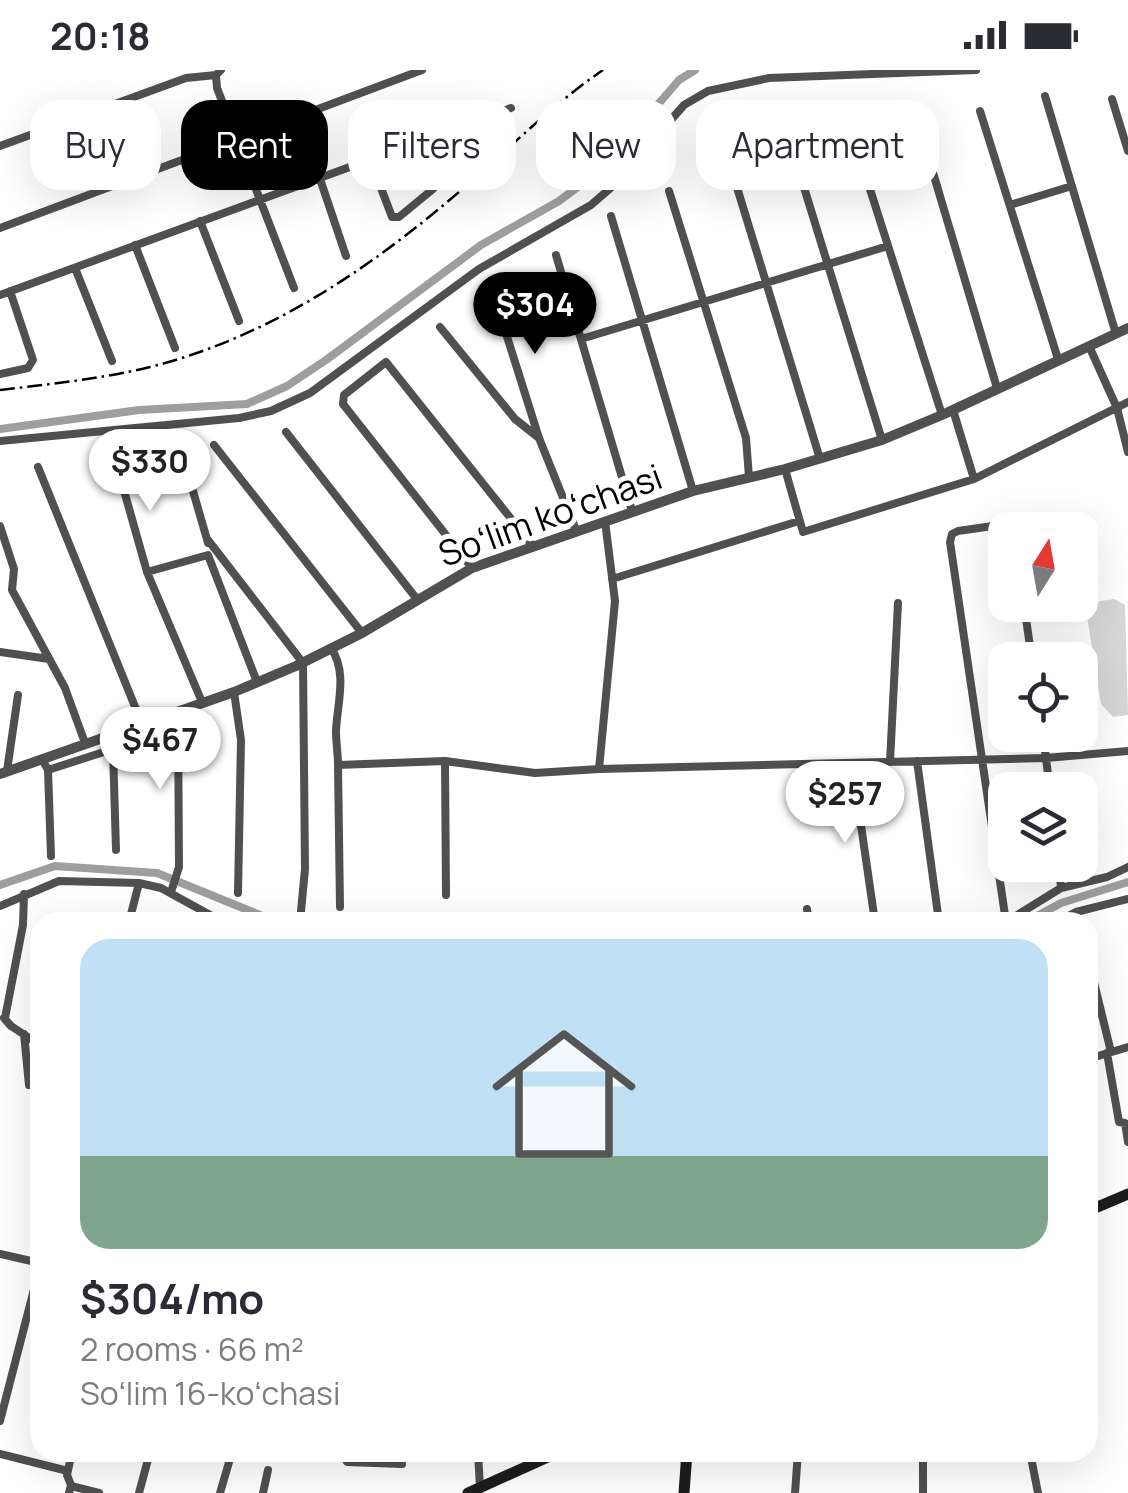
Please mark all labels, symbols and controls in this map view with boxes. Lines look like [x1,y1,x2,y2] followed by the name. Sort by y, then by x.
[50,9,151,61] text: 20:18
[30,100,161,190] chip: Buy
[181,100,328,190] chip: Rent
[348,100,516,190] chip: Filters
[536,100,676,190] chip: New
[696,100,939,190] chip: Apartment
[476,272,594,357] pin: $304
[495,282,575,326] text: $304
[91,429,209,514] pin: $330
[111,439,189,483] text: $330
[432,452,668,578] street label: Soʻlim koʻchasi
[988,512,1098,622] north arrow
[988,512,1098,882] map controls
[988,642,1098,752] button: locate
[101,707,219,792] pin: $467
[122,717,198,761] text: $467
[786,761,904,846] pin: $257
[808,771,882,815] text: $257
[988,772,1098,882] button: layers
[474,1004,654,1184] icon: home
[80,1269,264,1327] text: $304/mo
[80,1327,304,1371] text: 2 rooms · 66 m²
[80,1371,340,1415] text: Soʻlim 16-koʻchasi

